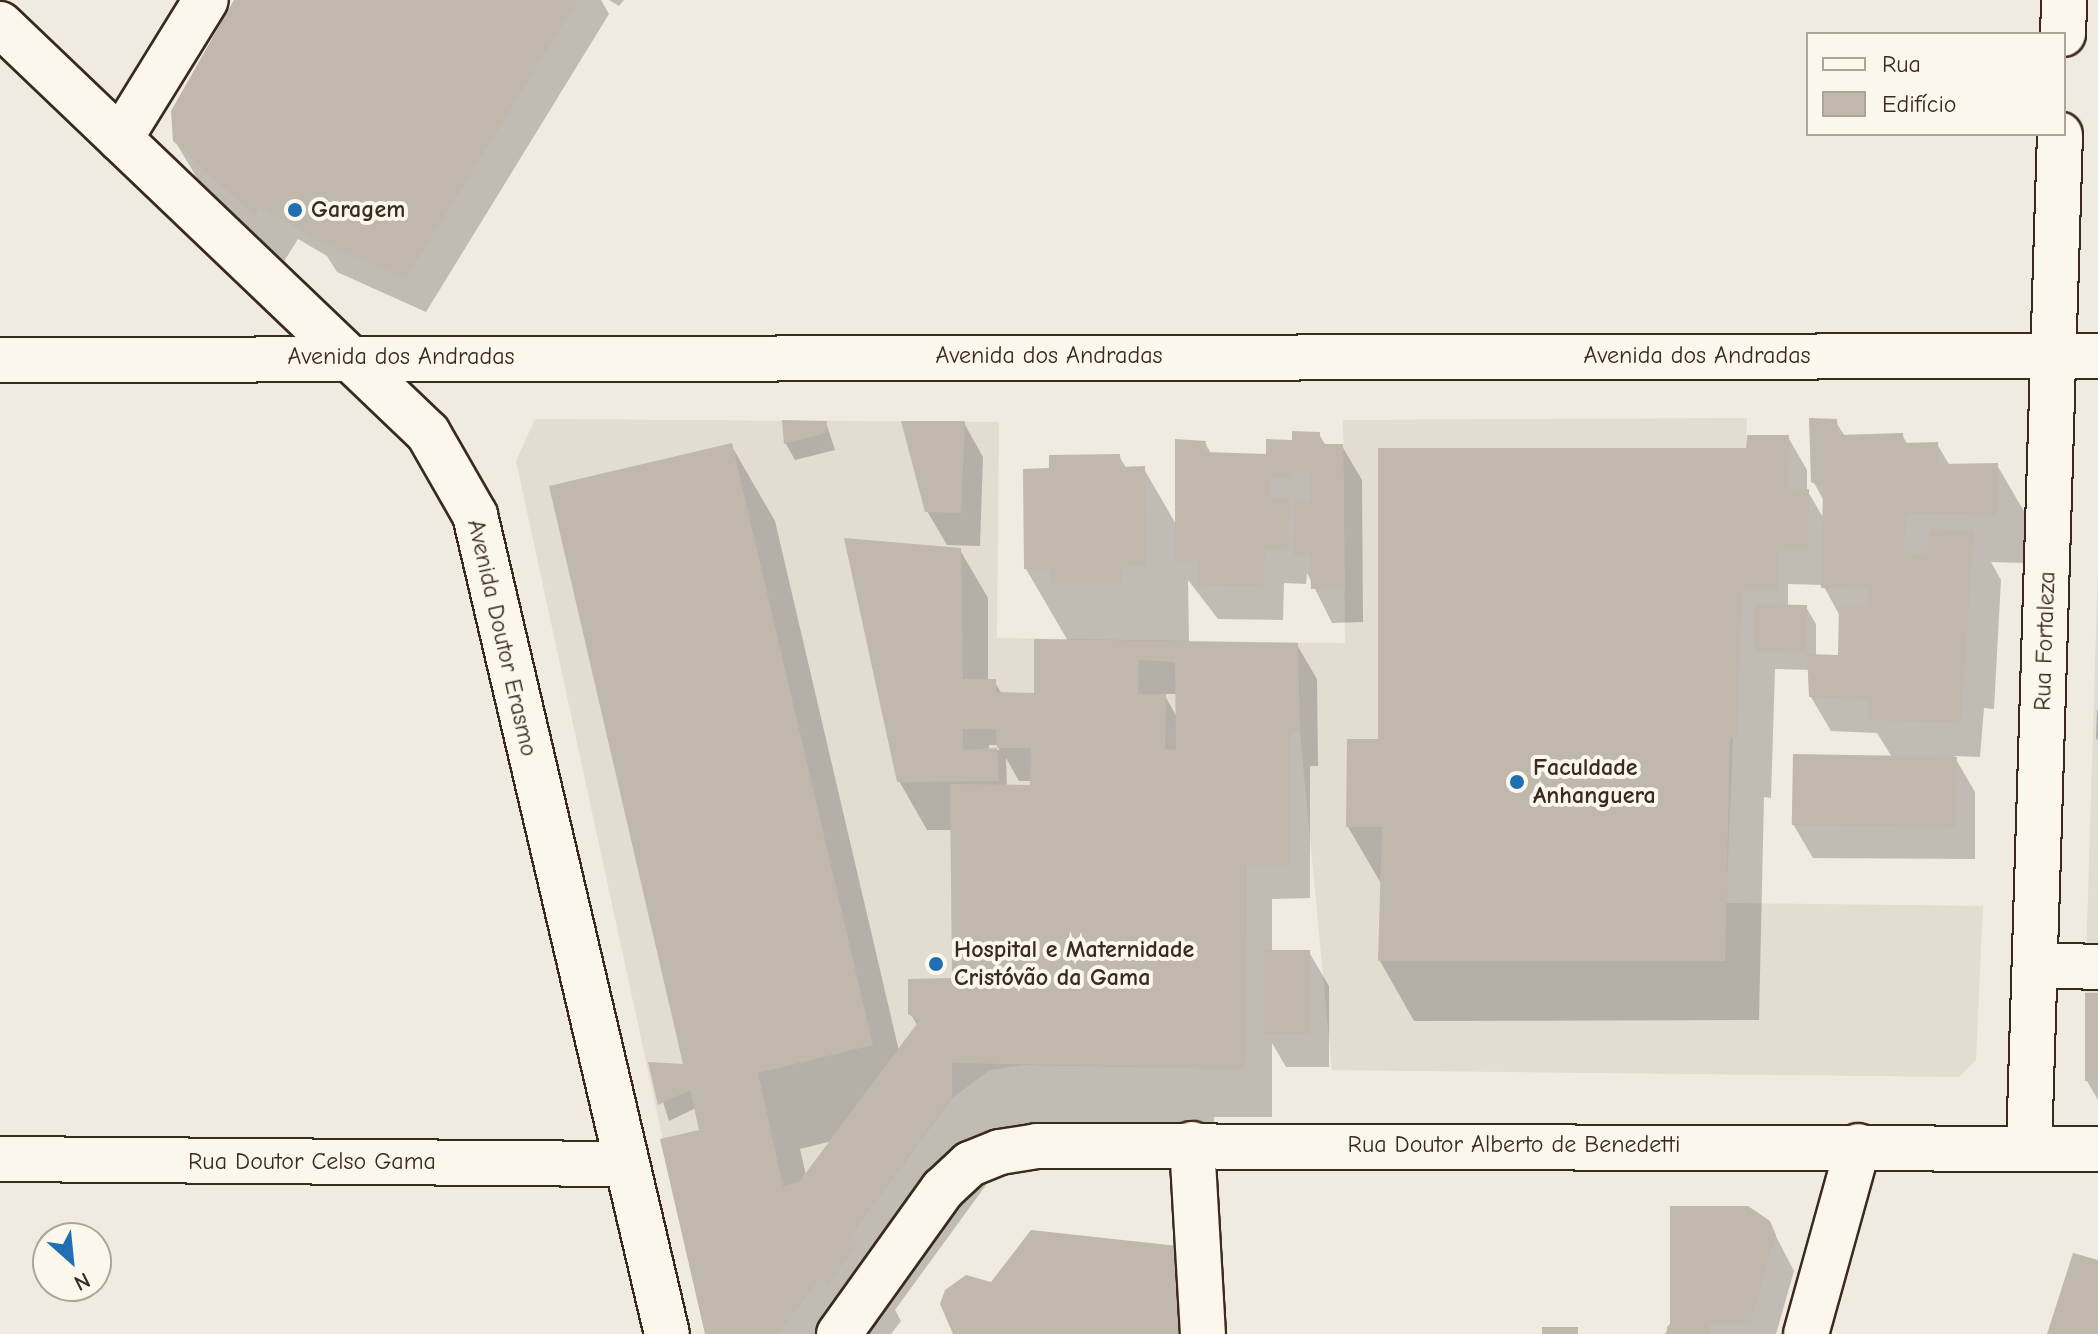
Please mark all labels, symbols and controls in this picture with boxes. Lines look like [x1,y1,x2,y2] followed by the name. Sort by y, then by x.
[1806,32,2066,136] legend
[1882,50,1921,78] text: Rua
[1882,90,1957,118] text: Edifício
[311,196,405,224] place label: Garagem
[286,201,304,219] marker: Garagem
[935,342,1163,370] street label: Avenida dos Andradas
[1583,342,1811,370] street label: Avenida dos Andradas
[287,343,515,371] street label: Avenida dos Andradas
[461,517,543,759] street label: Avenida Doutor Erasmo
[2028,571,2062,711] street label: Rua Fortaleza
[1533,754,1656,810] place label: Faculdade Anhanguera
[1508,773,1526,791] marker: Faculdade Anhanguera
[954,936,1194,992] place label: Hospital e Maternidade Cristóvão da Gama
[925,953,947,975] marker: Hospital e Maternidade Cristóvão da Gama
[1348,1131,1680,1159] street label: Rua Doutor Alberto de Benedetti
[188,1148,436,1176] street label: Rua Doutor Celso Gama
[32,1222,112,1302] north arrow
[70,1267,94,1296] text: N

